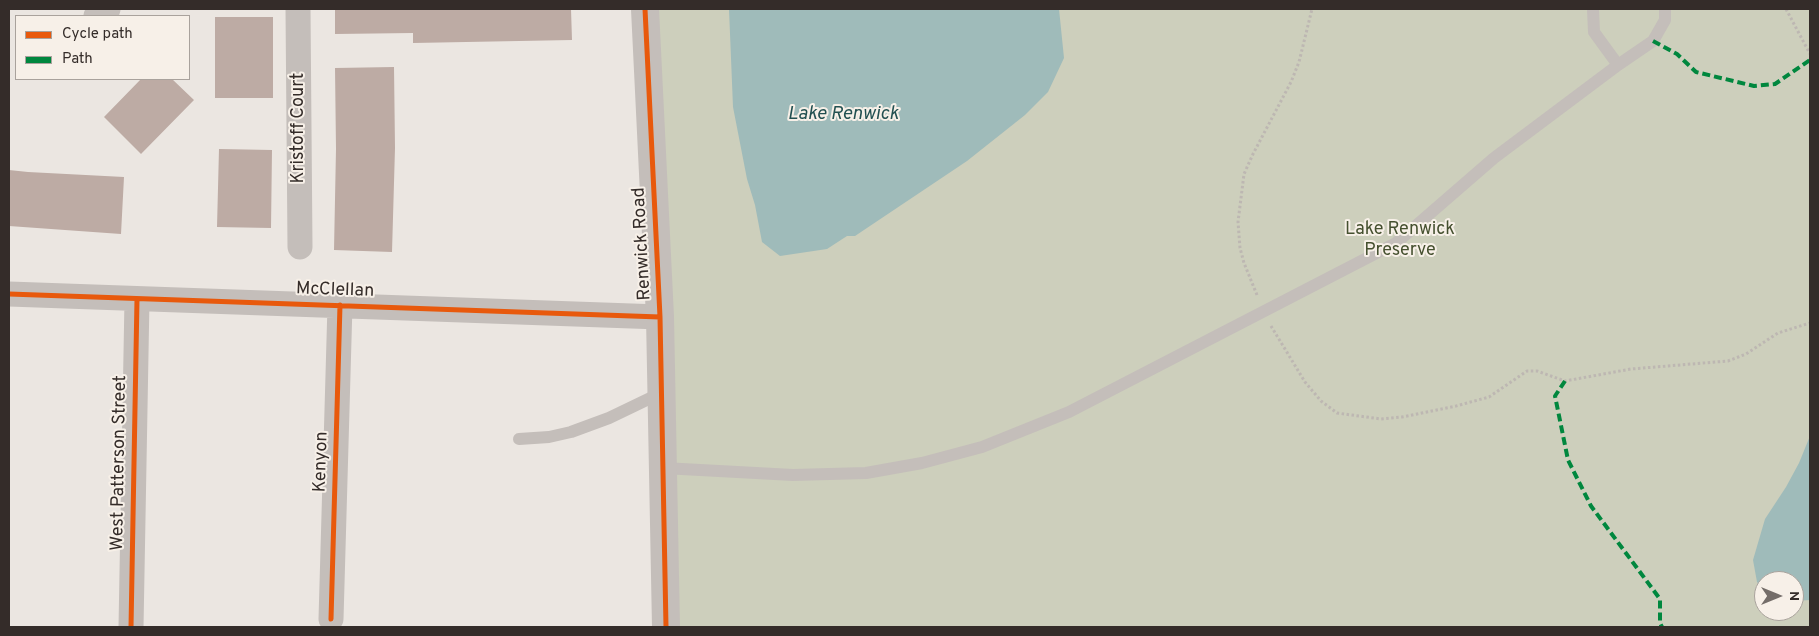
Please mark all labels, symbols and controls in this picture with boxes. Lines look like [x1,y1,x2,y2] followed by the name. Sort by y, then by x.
[15,15,190,80] legend
[62,25,133,44] text: Cycle path
[62,50,93,69] text: Path
[288,73,310,183] street label: Kristoff Court
[787,104,899,126] water label: Lake Renwick
[629,187,657,301] street label: Renwick Road
[1345,219,1455,262] park label: Lake Renwick Preserve
[295,279,375,303] street label: McClellan
[108,375,132,551] street label: West Patterson Street
[310,431,334,493] street label: Kenyon
[1754,571,1804,621] north arrow
[1785,591,1802,601] text: N

